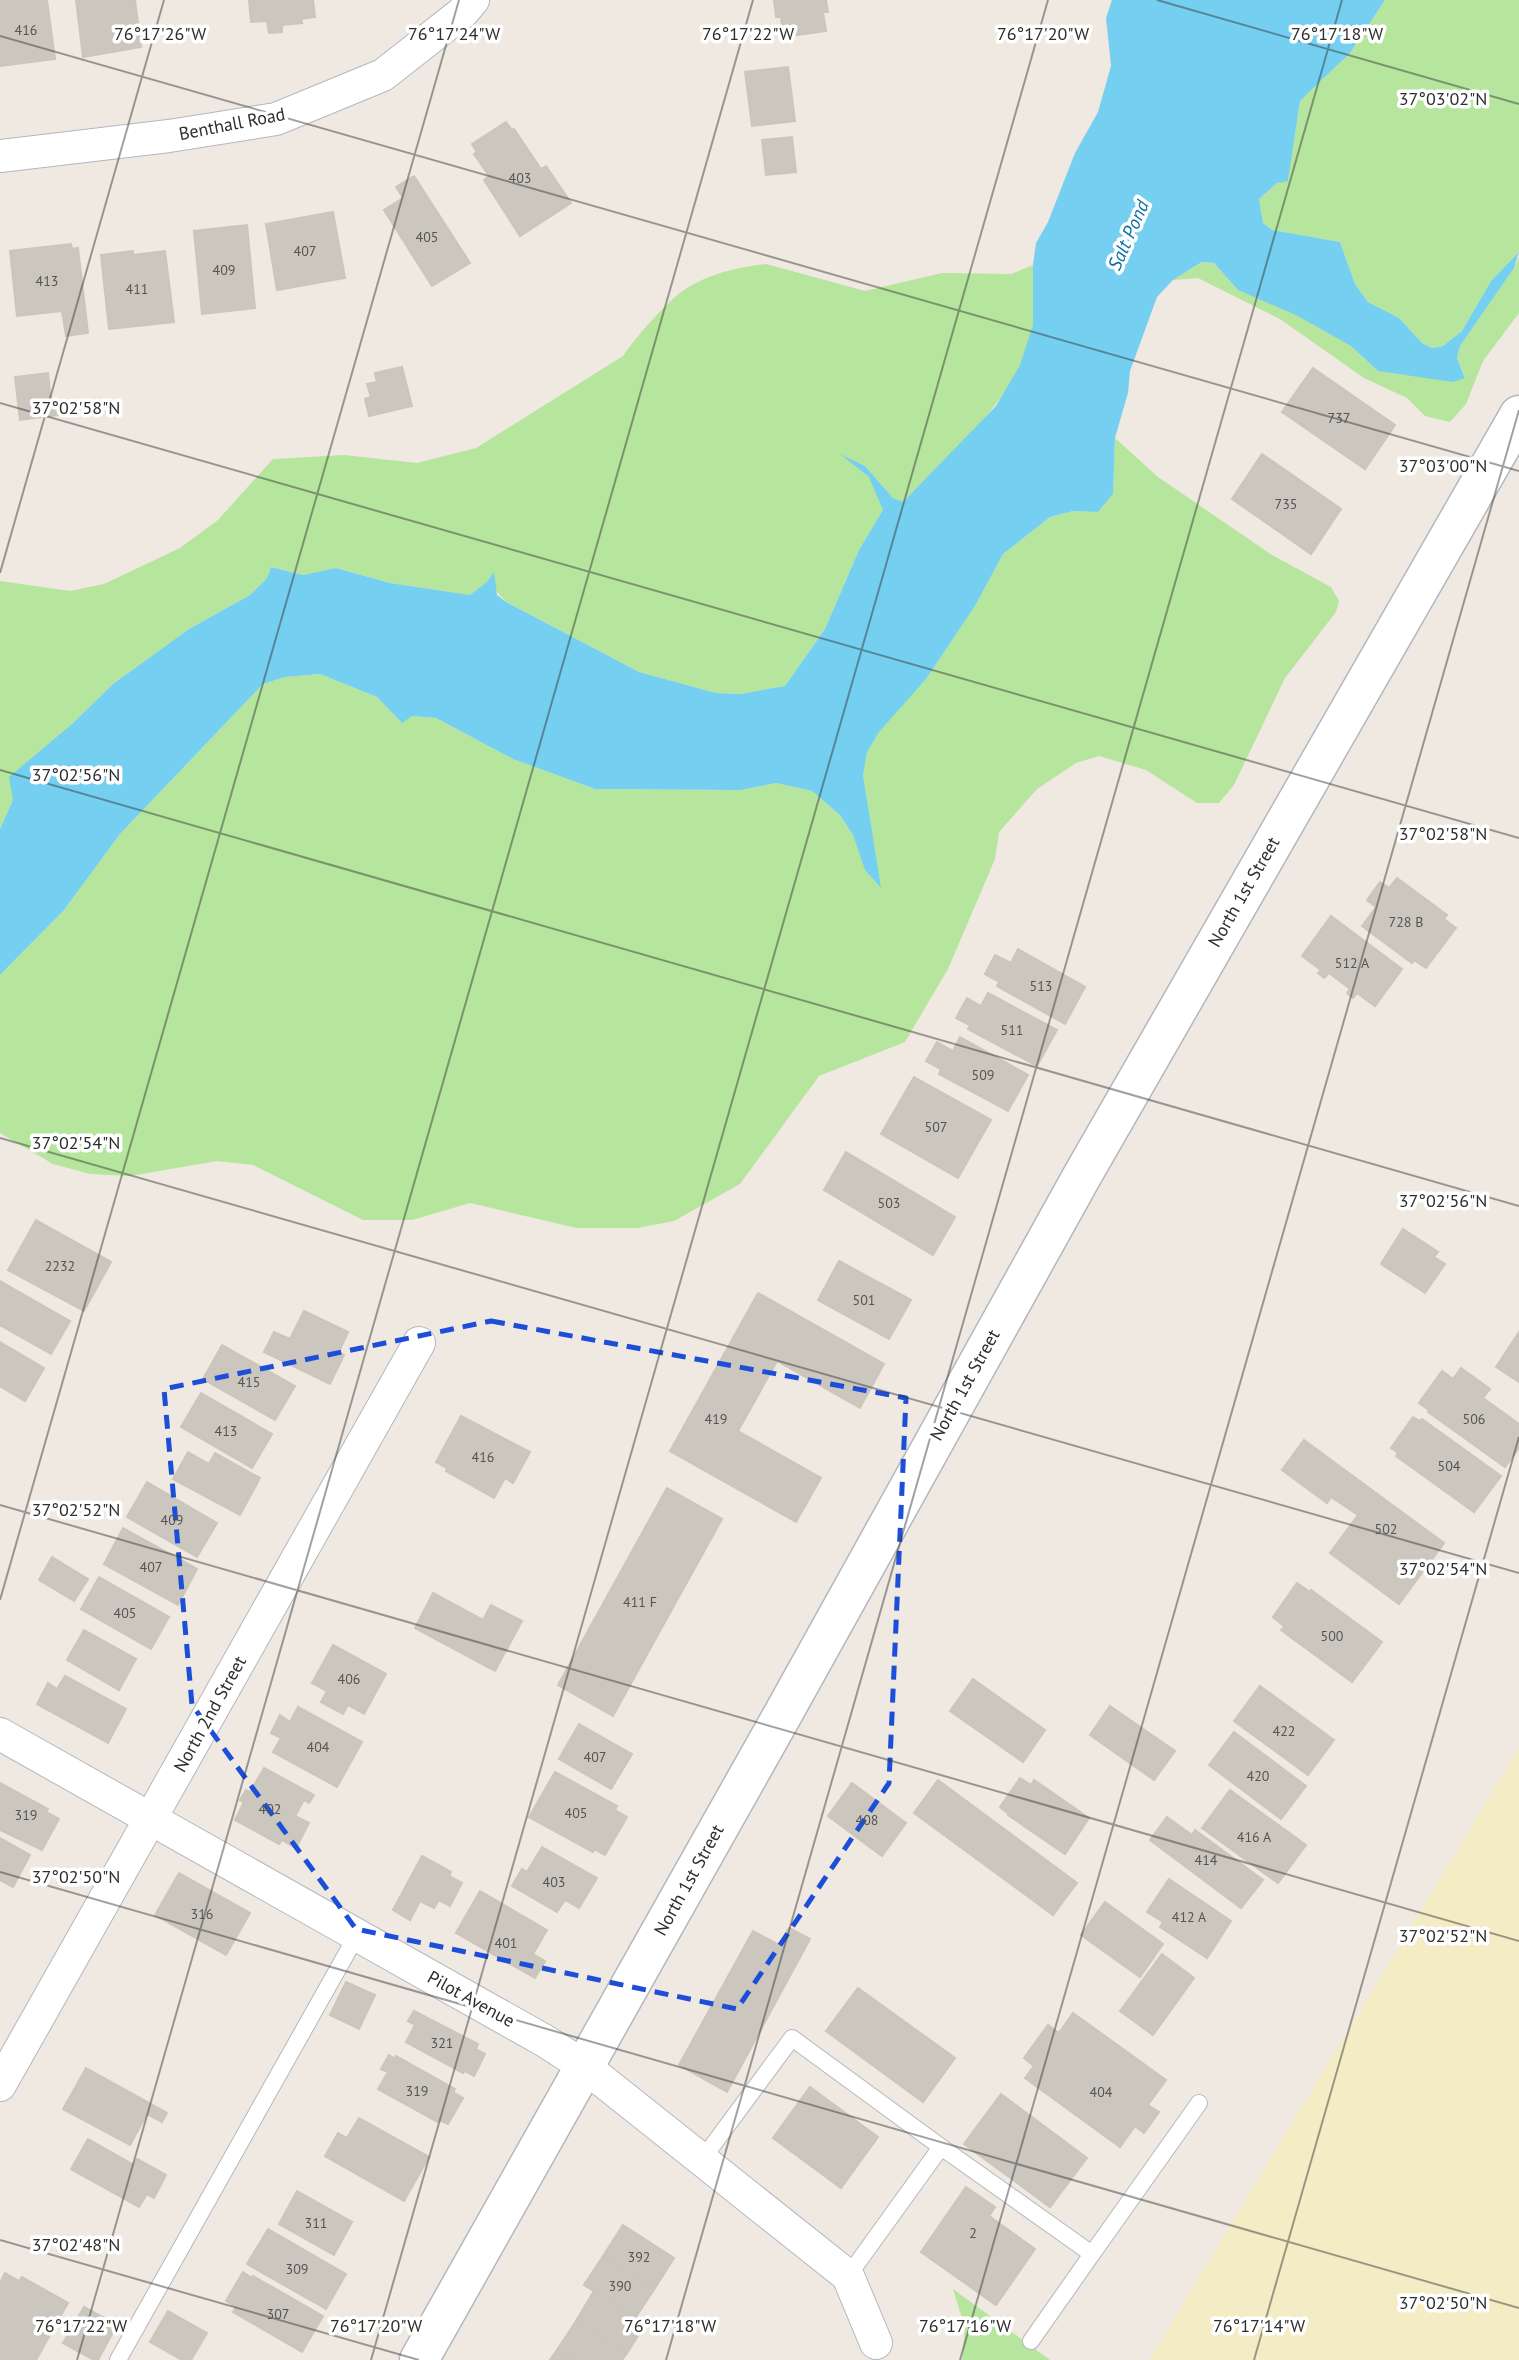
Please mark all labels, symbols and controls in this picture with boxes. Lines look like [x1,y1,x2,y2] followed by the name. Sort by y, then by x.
[15,21,37,39] house number: 416
[114,22,206,45] text: 76°17'26"W
[408,22,500,45] text: 76°17'24"W
[702,22,794,45] text: 76°17'22"W
[997,22,1089,45] text: 76°17'20"W
[1291,22,1383,45] text: 76°17'18"W
[1399,87,1487,110] text: 37°03'02"N
[177,102,287,145] street label: Benthall Road
[509,169,531,187] house number: 403
[1102,195,1155,274] water label: Salt Pond
[416,228,438,246] house number: 405
[294,242,316,260] house number: 407
[213,261,235,279] house number: 409
[36,272,58,290] house number: 413
[126,280,148,298] house number: 411
[32,396,120,419] text: 37°02'58"N
[1328,409,1350,427] house number: 737
[1399,454,1487,477] text: 37°03'00"N
[1275,495,1297,513] house number: 735
[32,763,120,786] text: 37°02'56"N
[1399,822,1487,845] text: 37°02'58"N
[1203,833,1284,951] street label: North 1st Street
[1389,913,1423,931] house number: 728 B
[1335,954,1370,972] house number: 512 A
[1030,977,1052,995] house number: 513
[1001,1021,1023,1039] house number: 511
[972,1066,994,1084] house number: 509
[925,1118,947,1136] house number: 507
[32,1131,120,1154] text: 37°02'54"N
[1399,1189,1487,1212] text: 37°02'56"N
[878,1194,900,1212] house number: 503
[45,1257,75,1275] house number: 2232
[853,1291,875,1309] house number: 501
[925,1325,1005,1444] street label: North 1st Street
[238,1373,260,1391] house number: 415
[705,1410,727,1428] house number: 419
[1463,1410,1485,1428] house number: 506
[215,1422,237,1440] house number: 413
[472,1448,494,1466] house number: 416
[1438,1457,1461,1475] house number: 504
[32,1498,120,1521] text: 37°02'52"N
[161,1511,183,1529] house number: 409
[1375,1520,1397,1538] house number: 502
[1399,1557,1487,1580] text: 37°02'54"N
[140,1558,162,1576] house number: 407
[623,1593,657,1611] house number: 411 F
[114,1604,136,1622] house number: 405
[1321,1627,1344,1645] house number: 500
[168,1652,251,1776] street label: North 2nd Street
[338,1670,360,1688] house number: 406
[1273,1722,1295,1740] house number: 422
[307,1738,330,1756] house number: 404
[584,1748,606,1766] house number: 407
[1247,1767,1270,1785] house number: 420
[259,1800,281,1818] house number: 402
[565,1804,587,1822] house number: 405
[15,1806,37,1824] house number: 319
[856,1811,878,1829] house number: 408
[649,1820,729,1939] street label: North 1st Street
[1237,1828,1272,1846] house number: 416 A
[1195,1851,1218,1869] house number: 414
[32,1865,120,1888] text: 37°02'50"N
[543,1873,565,1891] house number: 403
[191,1905,213,1923] house number: 316
[1172,1908,1207,1926] house number: 412 A
[1399,1924,1487,1947] text: 37°02'52"N
[495,1934,517,1952] house number: 401
[424,1965,519,2032] street label: Pilot Avenue
[431,2034,453,2052] house number: 321
[406,2082,428,2100] house number: 319
[1090,2083,1113,2101] house number: 404
[305,2214,327,2232] house number: 311
[969,2224,977,2242] house number: 2
[32,2233,120,2256] text: 37°02'48"N
[628,2248,650,2266] house number: 392
[286,2260,308,2278] house number: 309
[609,2277,632,2295] house number: 390
[1399,2291,1487,2314] text: 37°02'50"N
[267,2305,289,2323] house number: 307
[35,2314,127,2337] text: 76°17'22"W
[330,2314,422,2337] text: 76°17'20"W
[624,2314,716,2337] text: 76°17'18"W
[919,2314,1011,2337] text: 76°17'16"W
[1213,2314,1305,2337] text: 76°17'14"W

